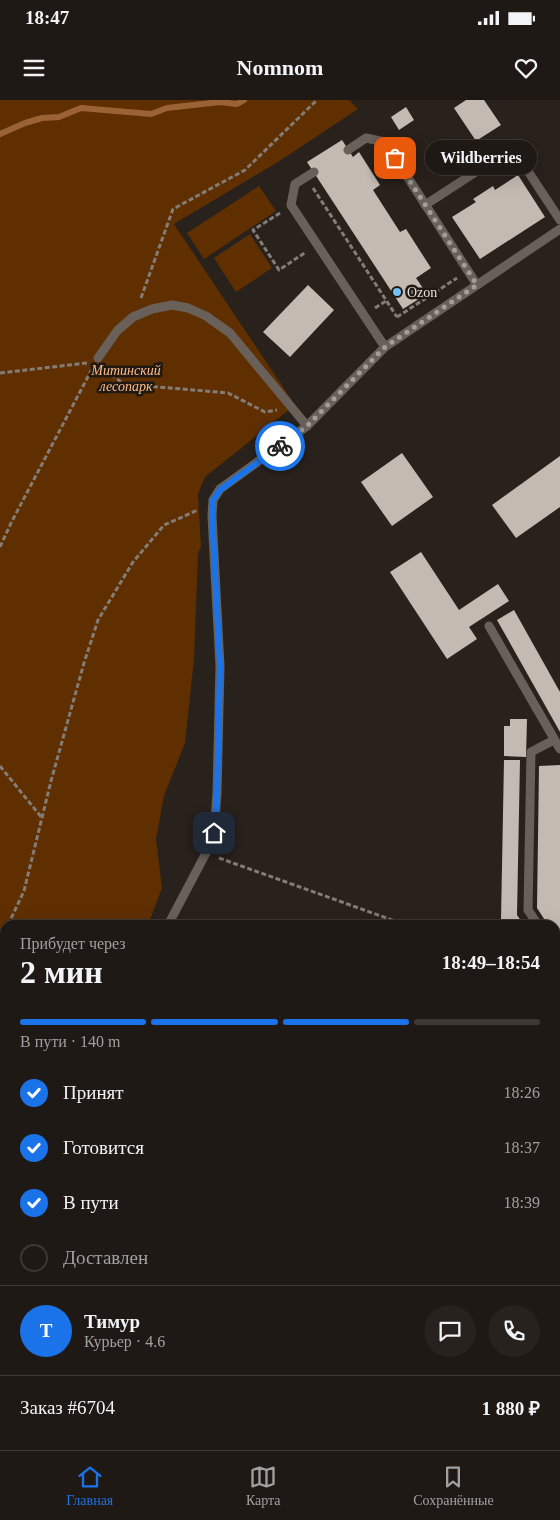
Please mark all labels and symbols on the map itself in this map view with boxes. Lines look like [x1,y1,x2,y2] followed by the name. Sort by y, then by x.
[374,137,416,179] pin
[425,140,538,176] callout: Wildberries
[407,285,437,300] place label: Ozon
[391,286,403,298] marker: Ozon
[90,363,161,394] park label: Митинский лесопарк
[255,421,305,471] courier
[193,812,235,854] pin

